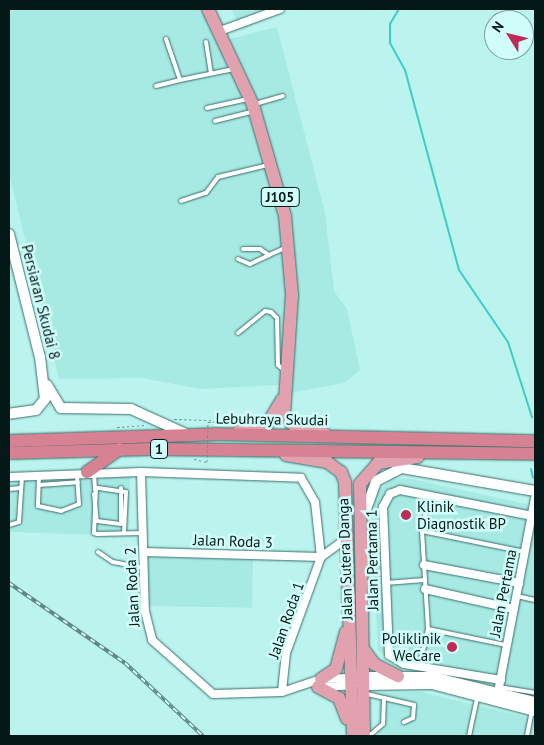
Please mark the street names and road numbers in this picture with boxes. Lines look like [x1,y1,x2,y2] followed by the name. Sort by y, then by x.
[260,186,300,208] road number: J105
[18,243,64,361] street label: Persiaran Skudai 8
[216,409,328,429] street label: Lebuhraya Skudai
[149,438,169,460] road number: 1
[334,498,356,620] street label: Jalan Sutera Danga
[362,509,382,611] street label: Jalan Pertama 1
[193,531,273,551] street label: Jalan Roda 3
[121,547,143,627] street label: Jalan Roda 2
[486,548,520,638] street label: Jalan Pertama
[265,579,307,661] street label: Jalan Roda 1

